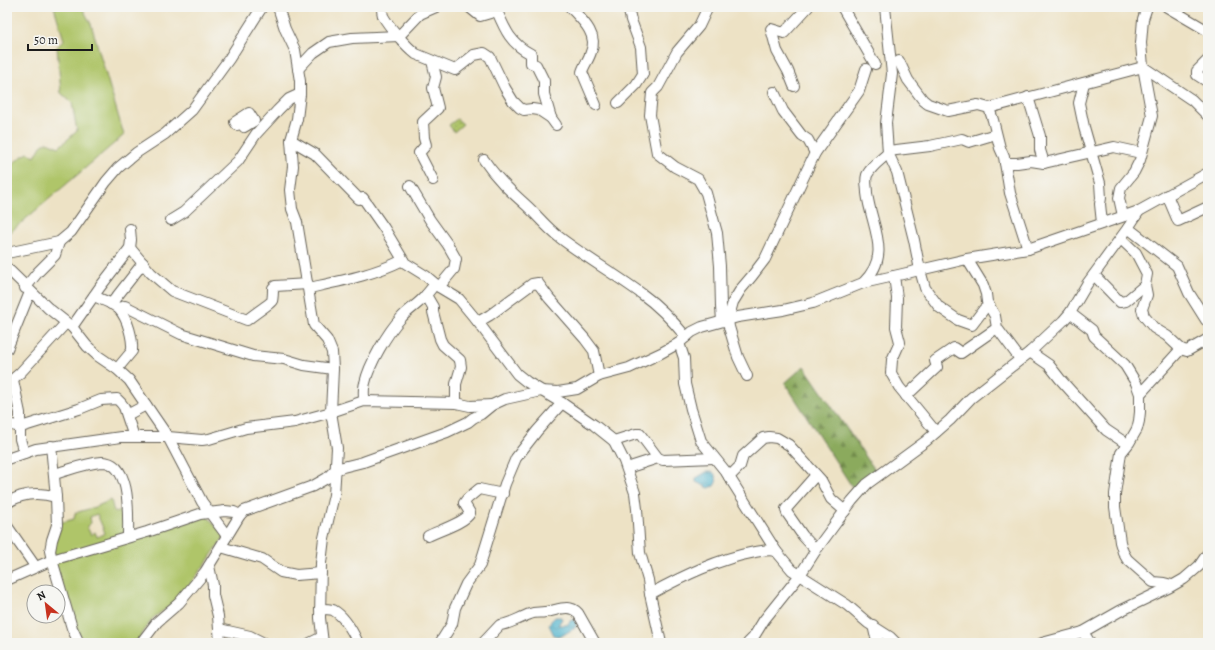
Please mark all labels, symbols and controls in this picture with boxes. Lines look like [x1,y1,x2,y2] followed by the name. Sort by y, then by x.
[28,26,92,52] scale bar
[34,32,58,48] text: 50 m
[26,584,66,624] north arrow
[34,587,49,604] text: N

